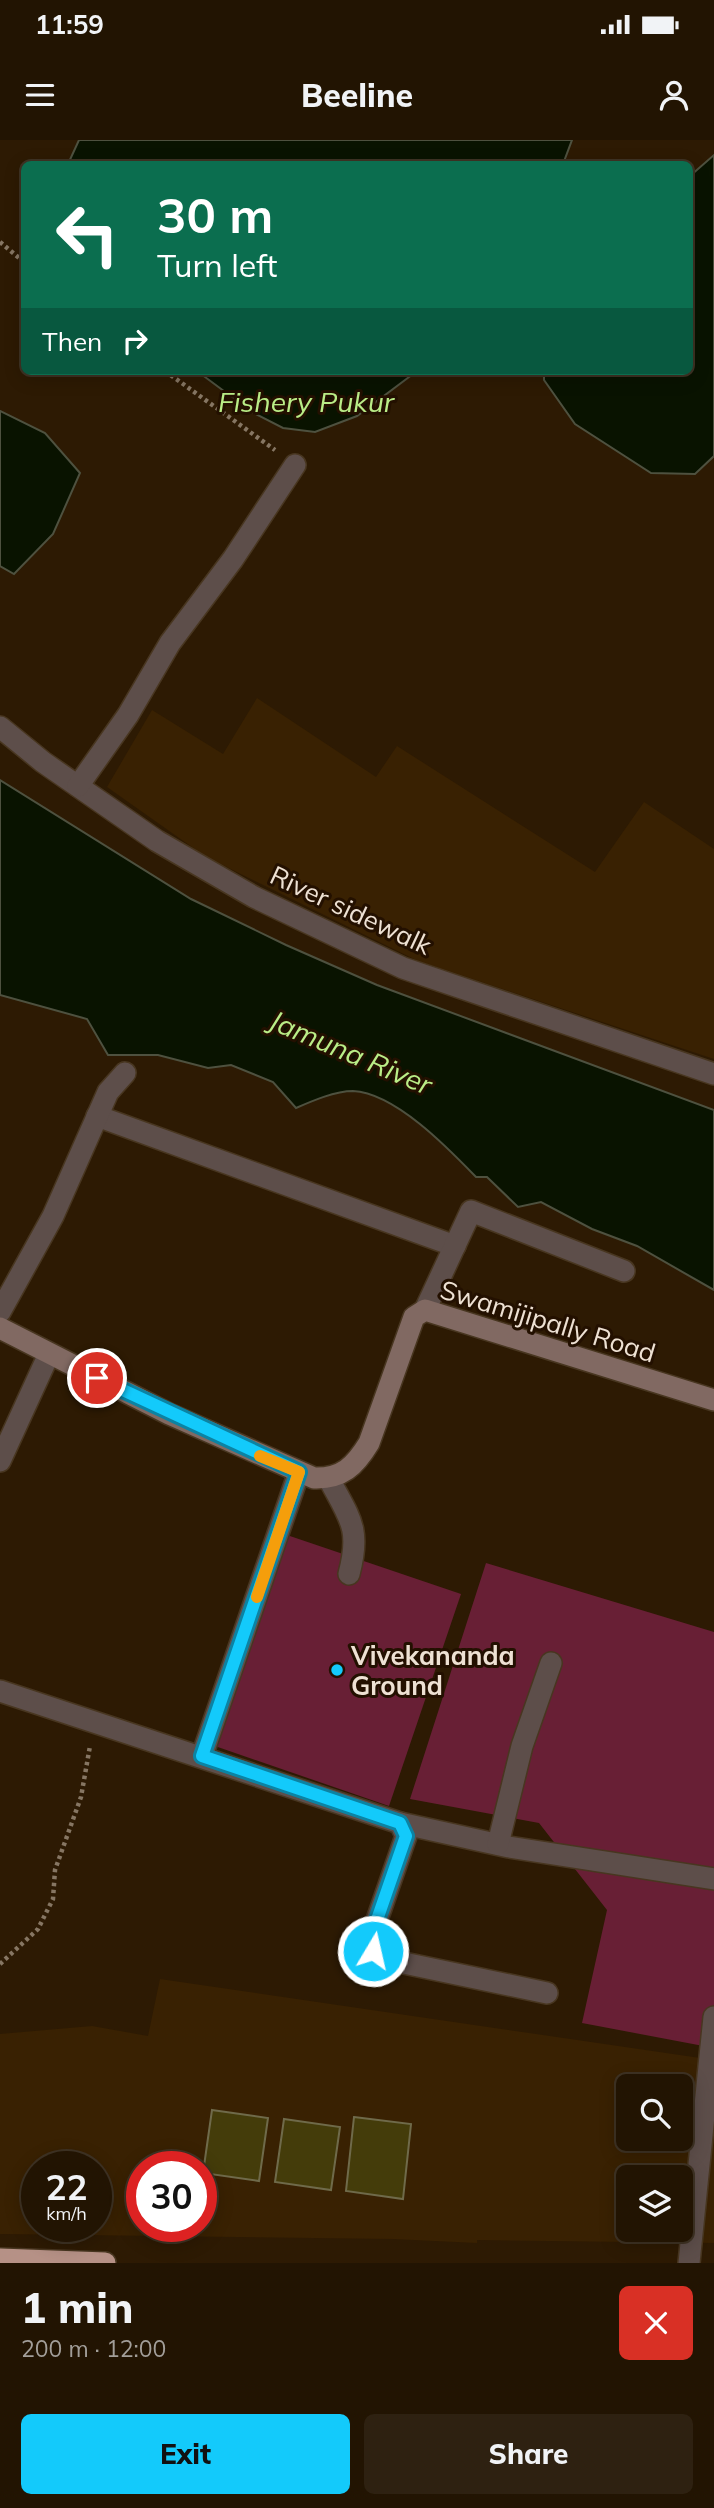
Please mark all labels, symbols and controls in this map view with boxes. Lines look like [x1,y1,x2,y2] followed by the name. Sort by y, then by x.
[35,8,104,41] text: 11:59
[301,75,413,115] text: Beeline
[21,76,59,114] icon: menu
[655,76,693,114] icon: person
[157,184,273,245] text: 30 m
[42,189,133,280] icon: left
[157,245,277,285] text: Turn left
[116,322,154,360] icon: right
[42,325,102,358] text: Then
[218,384,396,419] water label: Fishery Pukur
[265,858,438,962] street label: River sidewalk
[263,1001,439,1103] water label: Jamuna River
[436,1273,660,1369] street label: Swamijipally Road
[67,1348,127,1408] pin
[78,1359,116,1397] icon: arrive
[350,1639,515,1702] place label: Vivekananda Ground
[329,1662,345,1678] marker: Vivekananda Ground
[336,1914,410,1988] position arrow
[616,2074,693,2242] map controls
[616,2074,693,2151] button: search
[126,2151,217,2242] speed limit sign: 30
[45,2165,88,2209] text: 22
[616,2165,693,2242] button: layers
[46,2202,87,2225] text: km/h
[21,2281,134,2334] text: 1 min
[619,2286,693,2360] button: close
[21,2334,166,2363] text: 200 m · 12:00
[21,2414,350,2494] button: Exit
[364,2414,693,2494] button: Share

